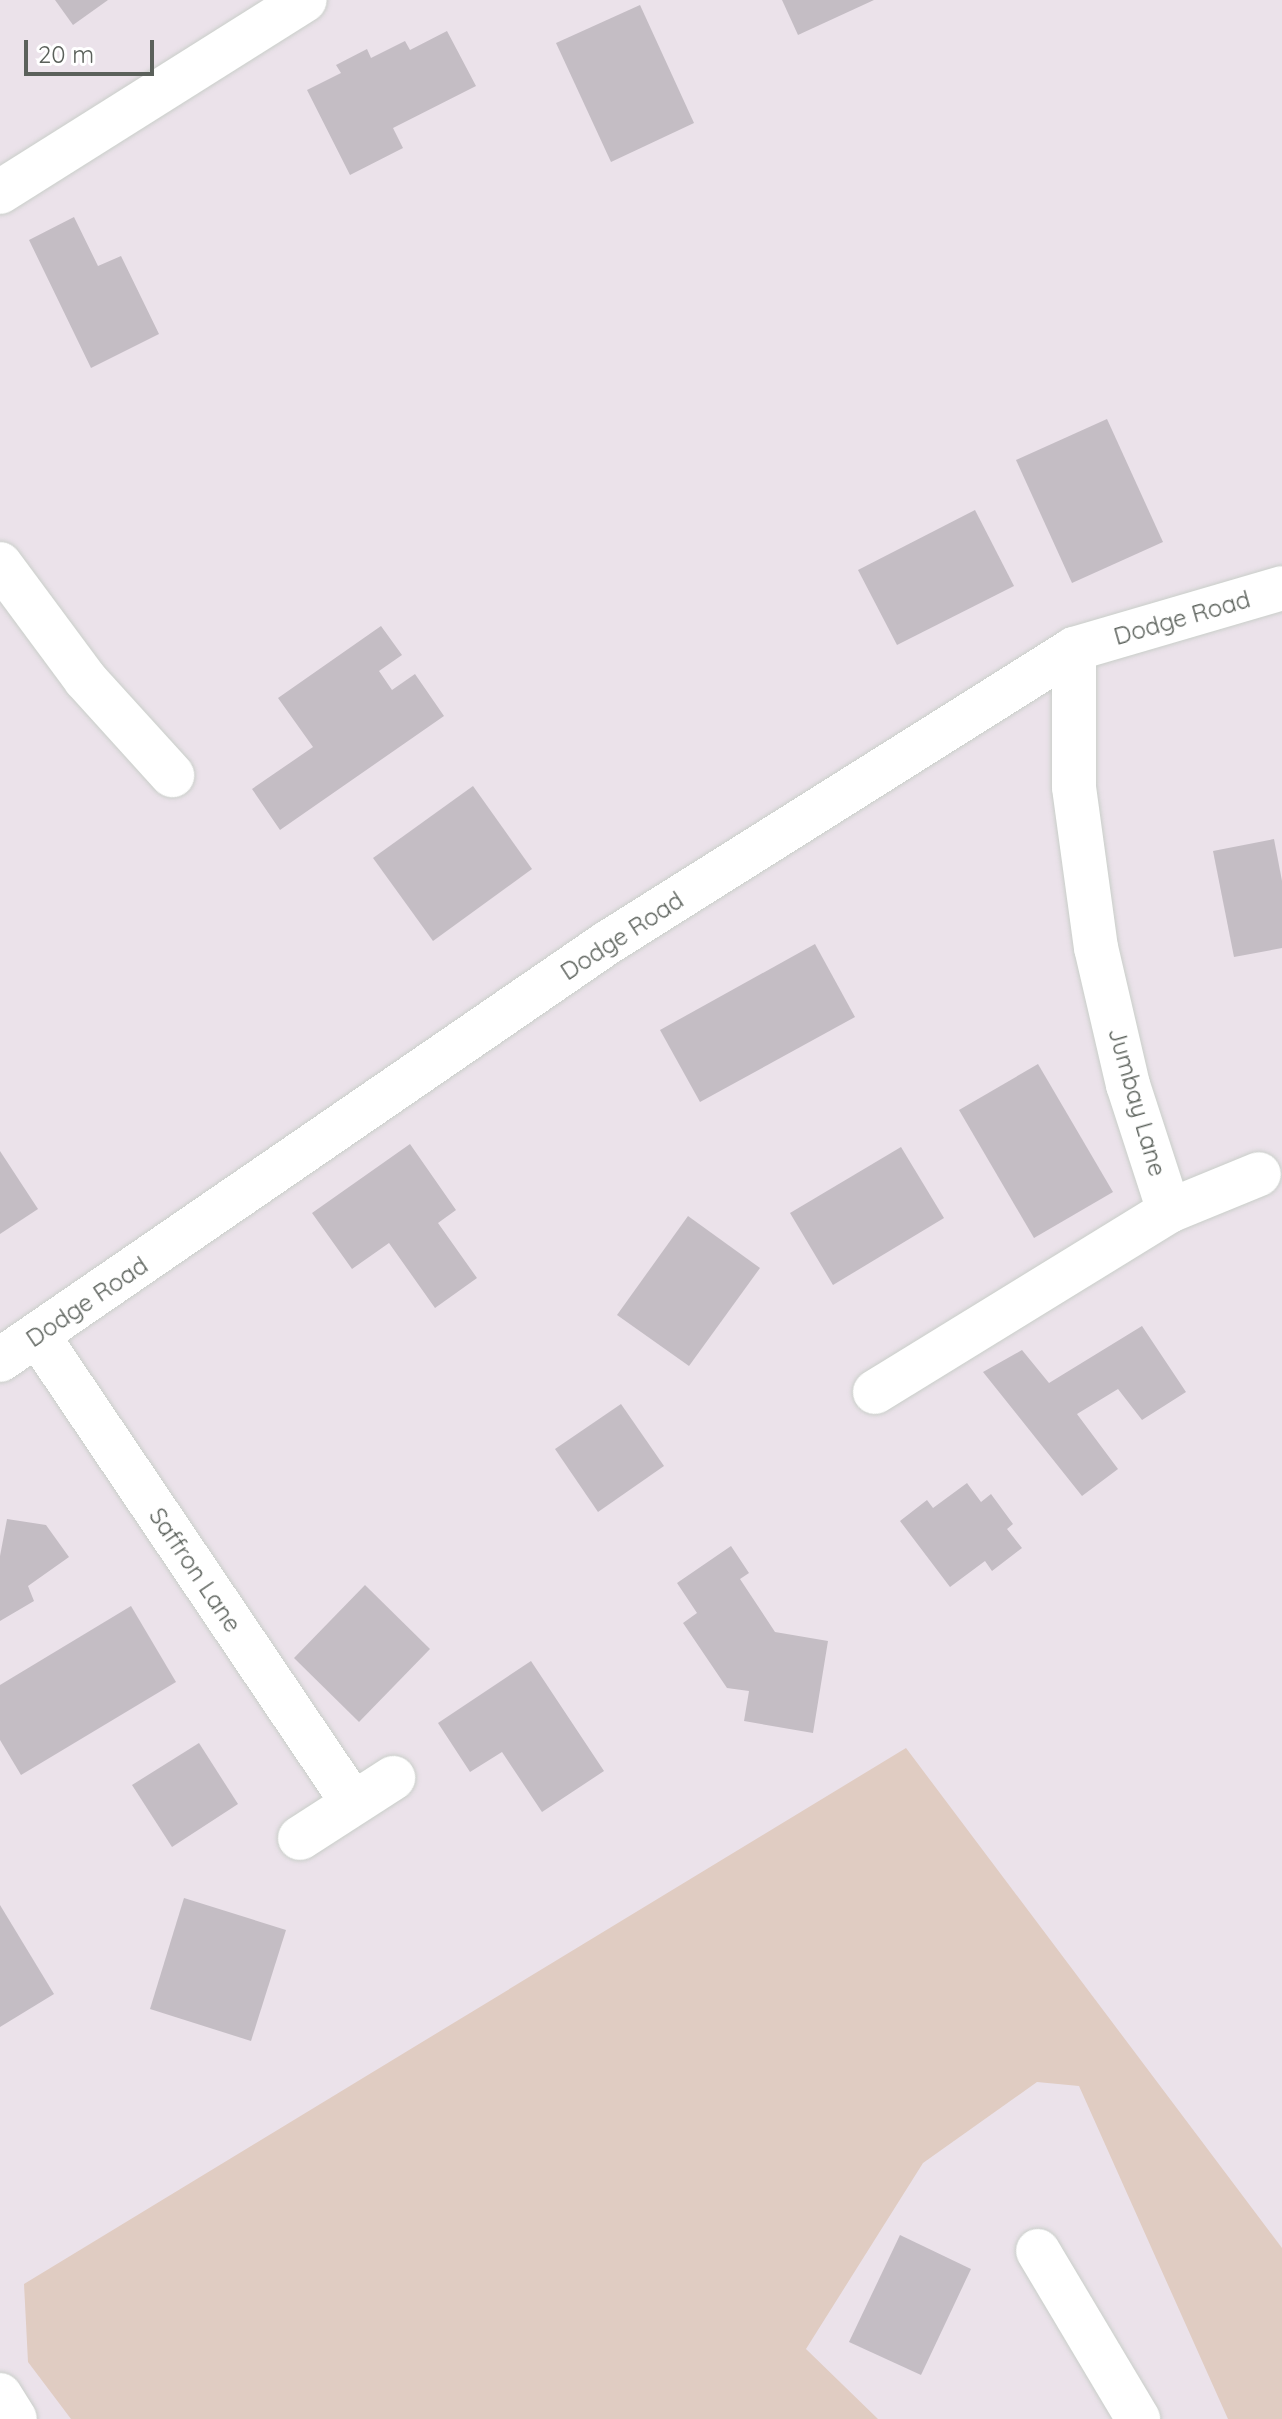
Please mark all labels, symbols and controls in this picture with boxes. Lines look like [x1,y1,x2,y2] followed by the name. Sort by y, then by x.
[28,24,158,74] scale bar
[38,39,94,69] text: 20 m
[1110,585,1254,651] street label: Dodge Road
[555,886,689,986] street label: Dodge Road
[1102,1024,1172,1180] street label: Jumbay Lane
[21,1251,153,1353] street label: Dodge Road
[143,1502,247,1638] street label: Saffron Lane

